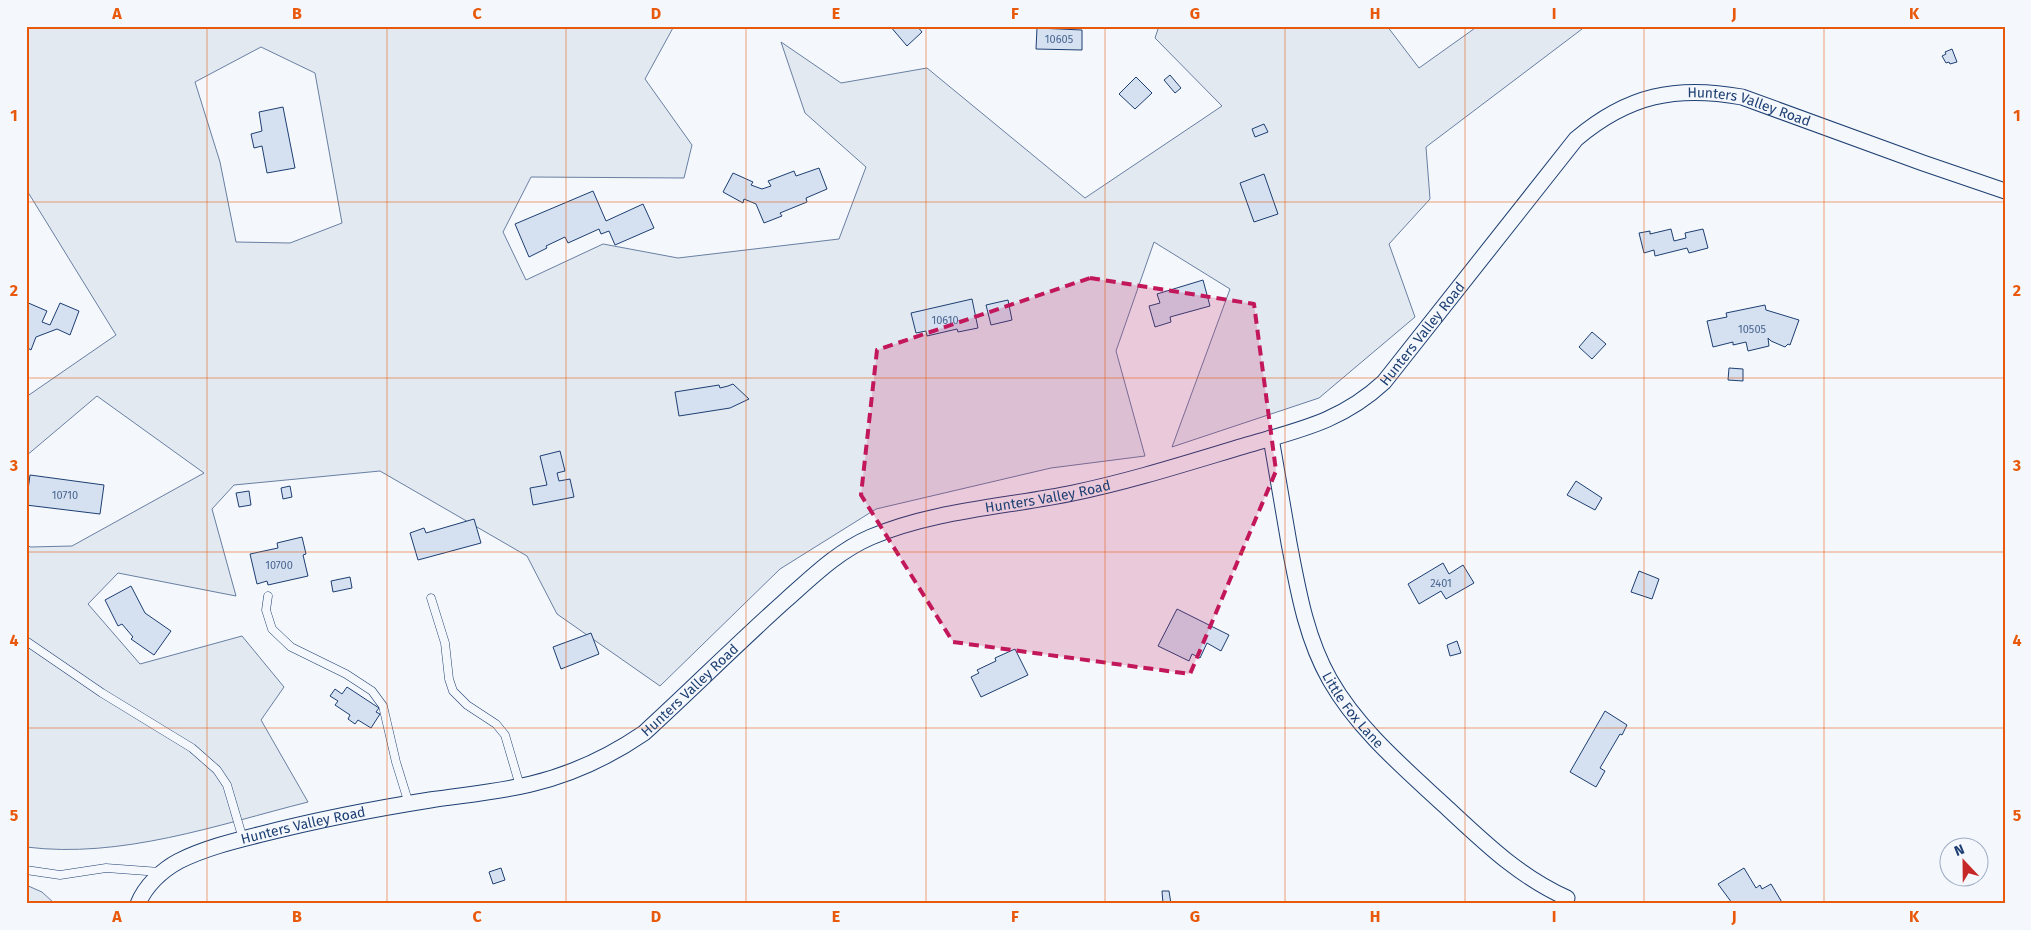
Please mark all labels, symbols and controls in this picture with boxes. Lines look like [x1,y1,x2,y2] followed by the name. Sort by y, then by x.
[111,4,122,23] text: A
[292,4,302,23] text: B
[472,4,482,23] text: C
[651,4,661,23] text: D
[832,4,840,23] text: E
[1011,4,1019,23] text: F
[1190,4,1200,23] text: G
[1370,4,1380,23] text: H
[1552,4,1556,23] text: I
[1730,4,1737,23] text: J
[1909,4,1920,23] text: K
[1045,33,1074,46] house number: 10605
[1687,84,1813,130] street label: Hunters Valley Road
[10,106,18,125] text: 1
[2013,106,2021,125] text: 1
[1376,279,1469,389] street label: Hunters Valley Road
[10,281,18,300] text: 2
[2013,281,2021,300] text: 2
[931,314,959,327] house number: 10610
[1738,323,1767,336] house number: 10505
[9,456,18,475] text: 3
[2012,456,2021,475] text: 3
[984,477,1112,517] street label: Hunters Valley Road
[52,489,78,502] house number: 10710
[265,559,293,572] house number: 10700
[1430,577,1452,590] house number: 2401
[9,631,19,650] text: 4
[2012,631,2022,650] text: 4
[638,641,742,740] street label: Hunters Valley Road
[1318,669,1387,752] street label: Little Fox Lane
[239,803,367,848] street label: Hunters Valley Road
[10,806,19,825] text: 5
[2013,806,2022,825] text: 5
[1938,838,1988,888] north arrow
[1952,841,1967,860] text: N
[111,907,122,926] text: A
[292,907,302,926] text: B
[472,907,482,926] text: C
[651,907,661,926] text: D
[832,907,840,926] text: E
[1011,907,1019,926] text: F
[1190,907,1200,926] text: G
[1370,907,1380,926] text: H
[1552,907,1556,926] text: I
[1730,907,1737,926] text: J
[1909,907,1920,926] text: K

